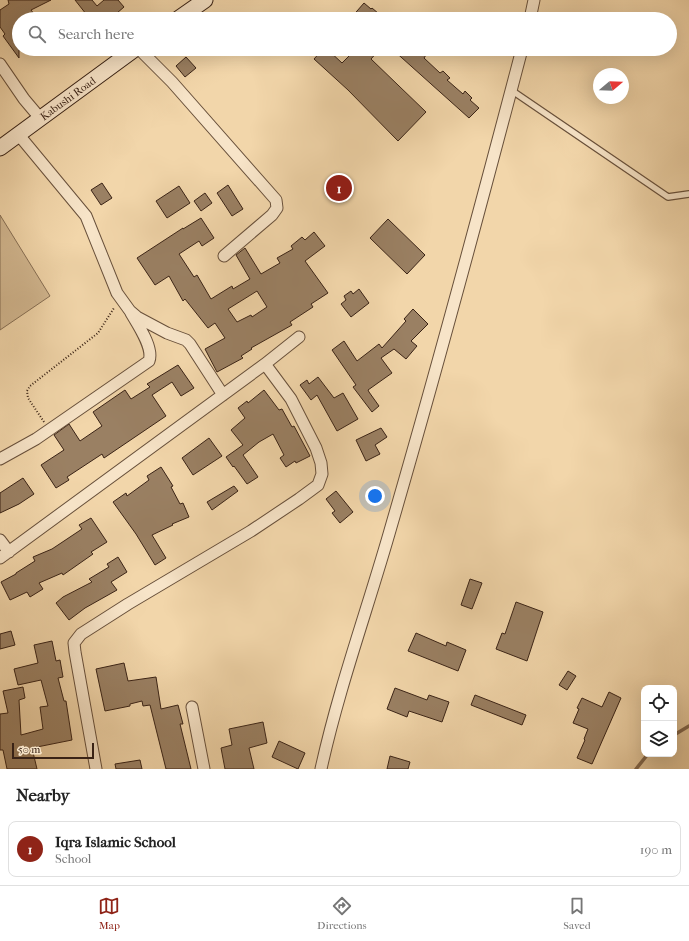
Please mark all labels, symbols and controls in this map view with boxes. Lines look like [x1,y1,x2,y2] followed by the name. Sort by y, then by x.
[12,12,677,56] search box
[26,23,48,45] icon: search
[58,25,134,43] text: Search here
[593,68,629,104] north arrow
[38,73,99,123] street label: Kabushi Road
[326,173,352,203] pin: 1
[365,486,385,506] your location
[641,685,677,757] map controls
[641,685,677,721] button: locate
[641,721,677,757] button: layers
[12,741,94,760] scale bar
[18,743,40,756] text: 50 m
[16,785,70,805] text: Nearby
[55,833,176,851] text: Iqra Islamic School
[28,842,32,857] text: 1
[640,842,672,857] text: 190 m
[55,851,91,866] text: School
[98,895,120,932] tab: Map
[317,895,367,932] tab: Directions
[563,895,591,932] tab: Saved

